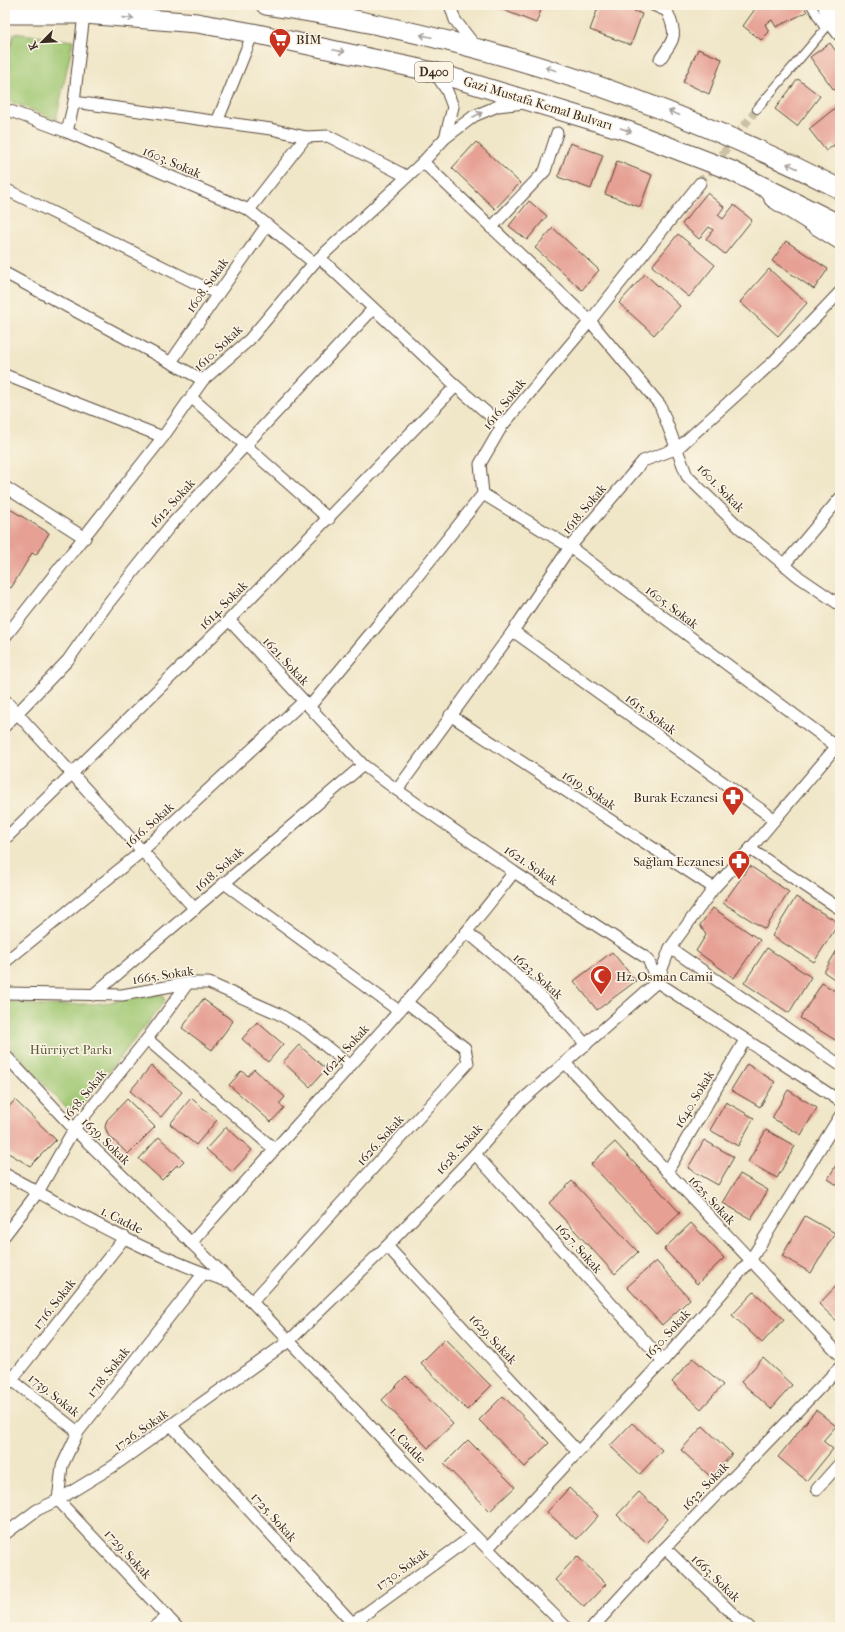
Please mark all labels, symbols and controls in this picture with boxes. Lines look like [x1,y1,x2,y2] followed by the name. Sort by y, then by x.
[121,14,134,21] one-way arrow
[22,22,62,62] north arrow
[267,26,293,59] supermarket icon: BİM
[296,32,322,47] place label: BİM
[419,32,432,40] one-way arrow
[25,39,41,52] text: K
[332,48,345,56] one-way arrow
[415,62,453,82] road number: D400
[545,65,558,72] one-way arrow
[462,73,615,133] street label: Gazi Mustafa Kemal Bulvarı
[668,109,680,116] one-way arrow
[470,111,482,119] one-way arrow
[619,127,631,135] one-way arrow
[141,143,204,181] street label: 1603. Sokak
[787,162,799,169] one-way arrow
[183,255,231,315] street label: 1608. Sokak
[191,321,246,374] street label: 1610. Sokak
[479,375,529,433] street label: 1616. Sokak
[694,461,748,515] street label: 1601. Sokak
[146,475,198,531] street label: 1612. Sokak
[559,481,609,537] street label: 1618. Sokak
[196,578,250,632] street label: 1614. Sokak
[643,582,702,632] street label: 1605. Sokak
[260,634,312,689] street label: 1621. Sokak
[622,690,680,738] street label: 1615. Sokak
[559,767,619,813] street label: 1619. Sokak
[720,784,746,817] pharmacy icon: Burak Eczanesi
[633,790,718,805] place label: Burak Eczanesi
[121,799,177,851] street label: 1616. Sokak
[502,842,561,888] street label: 1621. Sokak
[191,843,247,895] street label: 1618. Sokak
[726,848,752,881] pharmacy icon: Sağlam Eczanesi
[633,854,724,869] place label: Sağlam Eczanesi
[510,950,566,1002] street label: 1623. Sokak
[131,963,195,987] street label: 1665. Sokak
[588,963,614,996] mosque icon: Hz. Osman Camii
[616,969,713,984] place label: Hz. Osman Camii
[318,1021,372,1079] street label: 1624. Sokak
[30,1042,112,1057] park label: Hürriyet Parkı
[59,1066,109,1124] street label: 1658. Sokak
[671,1067,717,1130] street label: 1640. Sokak
[353,1111,407,1169] street label: 1626. Sokak
[79,1114,134,1168] street label: 1639. Sokak
[432,1120,486,1177] street label: 1628. Sokak
[685,1172,739,1228] street label: 1625. Sokak
[98,1203,146,1237] street label: 1. Cadde
[553,1220,606,1276] street label: 1627. Sokak
[29,1275,79,1332] street label: 1716. Sokak
[641,1306,694,1362] street label: 1630. Sokak
[466,1311,520,1367] street label: 1629. Sokak
[84,1344,133,1400] street label: 1718. Sokak
[25,1370,83,1420] street label: 1739. Sokak
[111,1406,171,1454] street label: 1726. Sokak
[387,1424,430,1467] street label: 1. Cadde
[678,1458,732,1513] street label: 1632. Sokak
[248,1489,300,1545] street label: 1725. Sokak
[101,1526,155,1582] street label: 1729. Sokak
[373,1545,431,1593] street label: 1730. Sokak
[689,1551,744,1605] street label: 1663. Sokak

